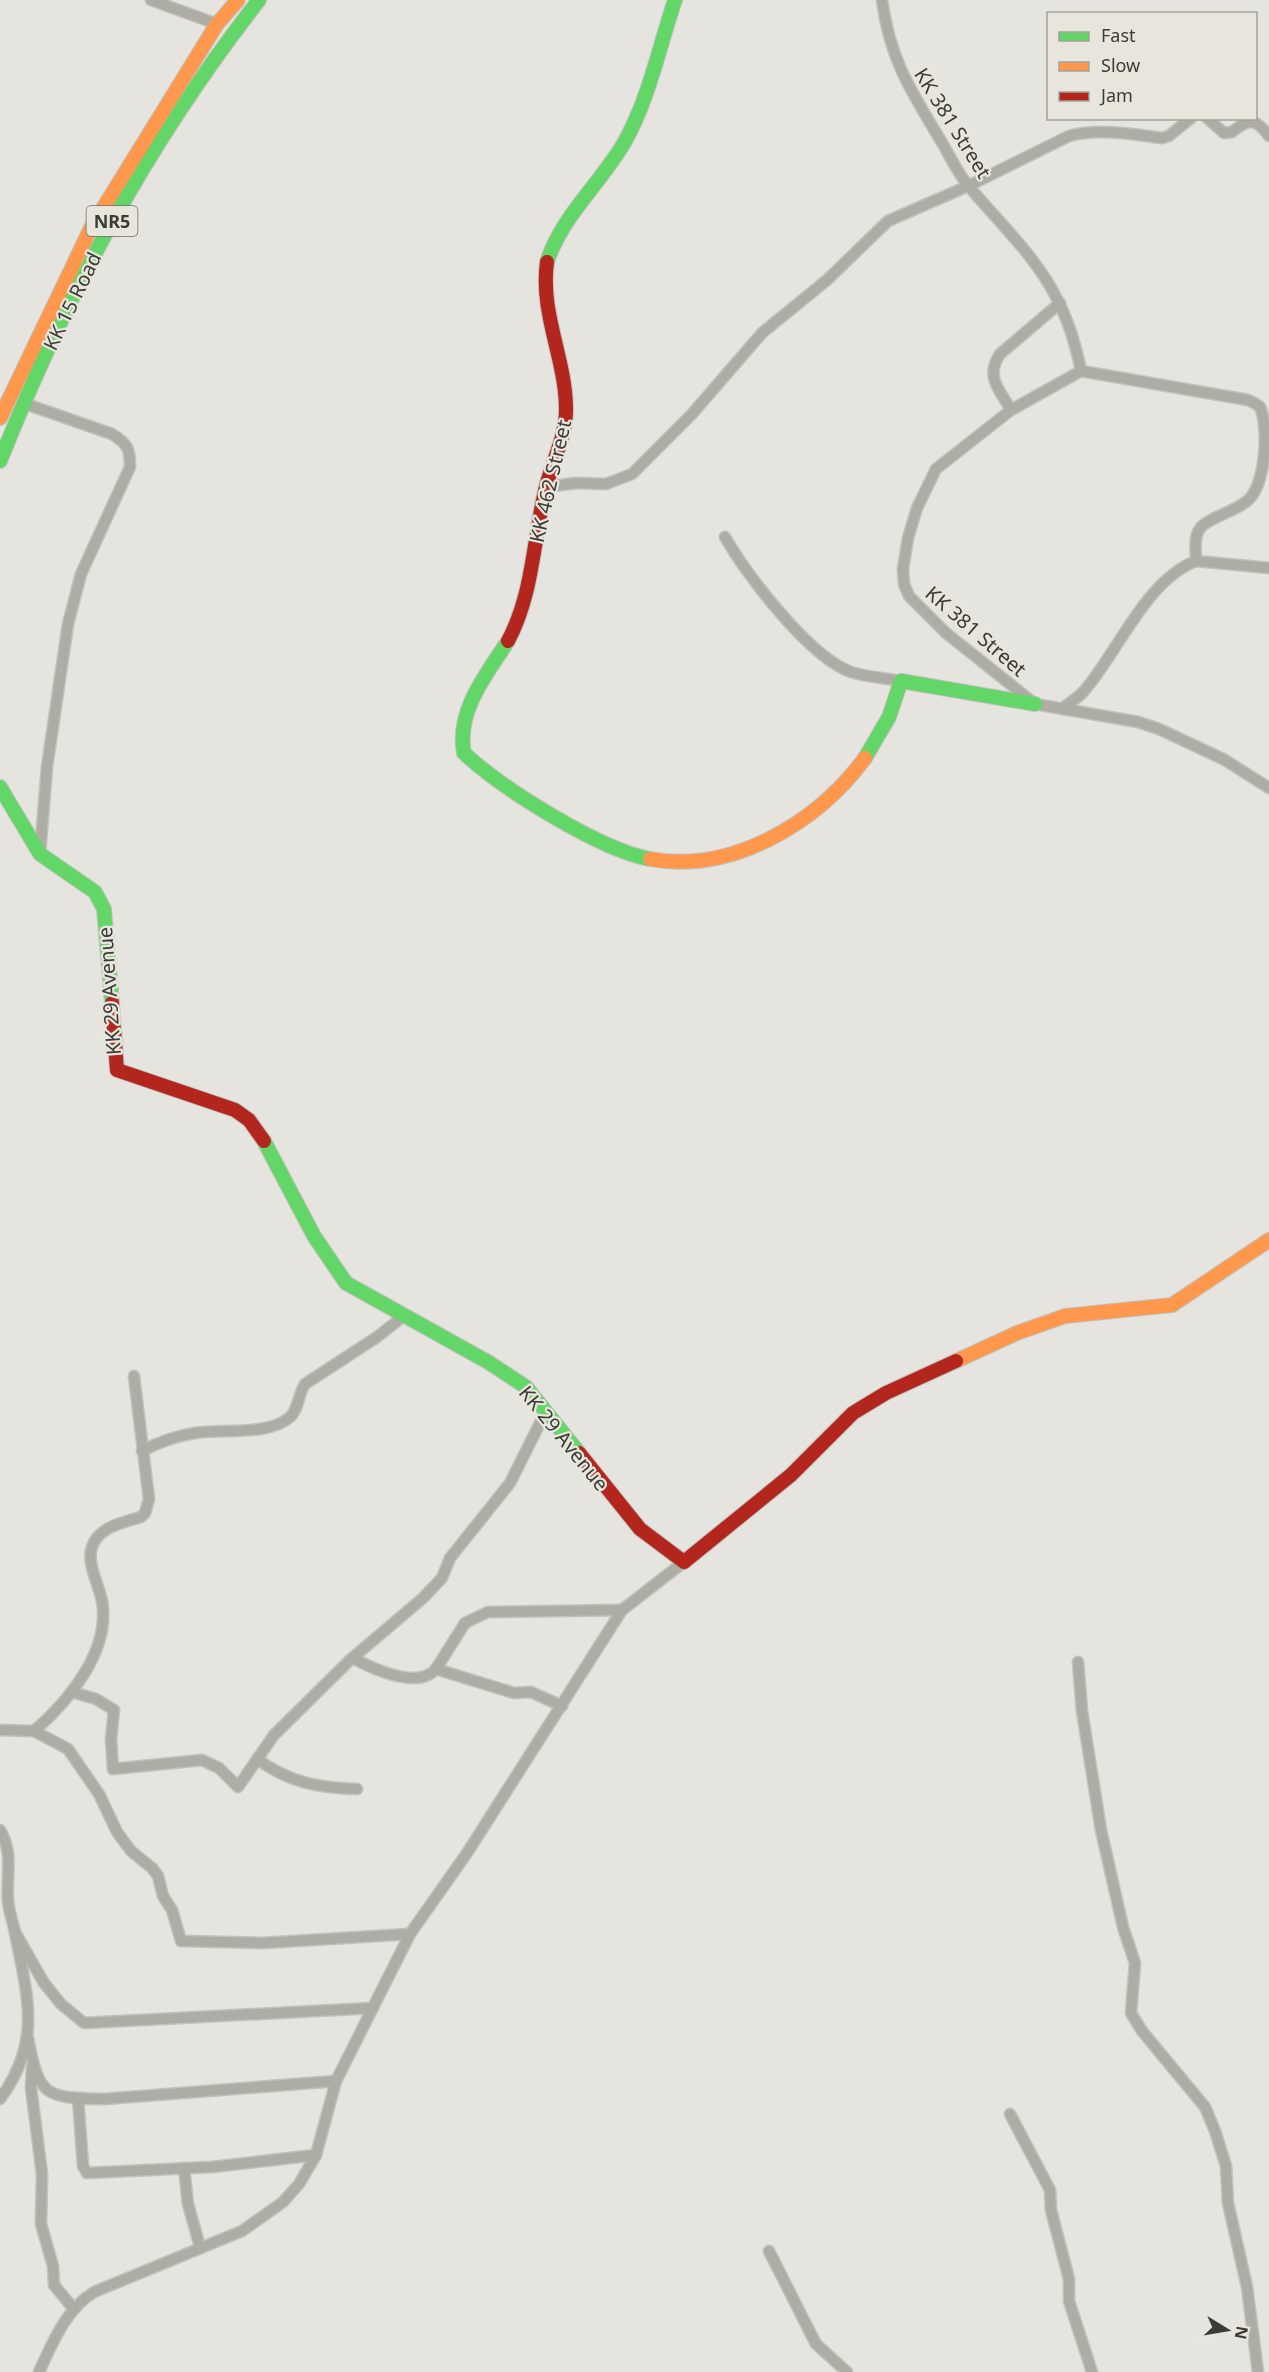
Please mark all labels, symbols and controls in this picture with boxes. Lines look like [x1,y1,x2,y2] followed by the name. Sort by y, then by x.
[1047,12,1257,120] legend
[1101,23,1136,47] text: Fast
[1101,53,1140,77] text: Slow
[908,63,998,183] street label: KK 381 Street
[1099,83,1133,107] text: Jam
[86,206,138,236] road number: NR5
[37,247,107,355] street label: KK 15 Road
[523,417,577,545] street label: KK 462 Street
[920,580,1032,682] street label: KK 381 Street
[91,926,127,1056] street label: KK 29 Avenue
[513,1380,615,1496] street label: KK 29 Avenue
[1197,2300,1257,2360] north arrow
[1230,2324,1254,2341] text: N

